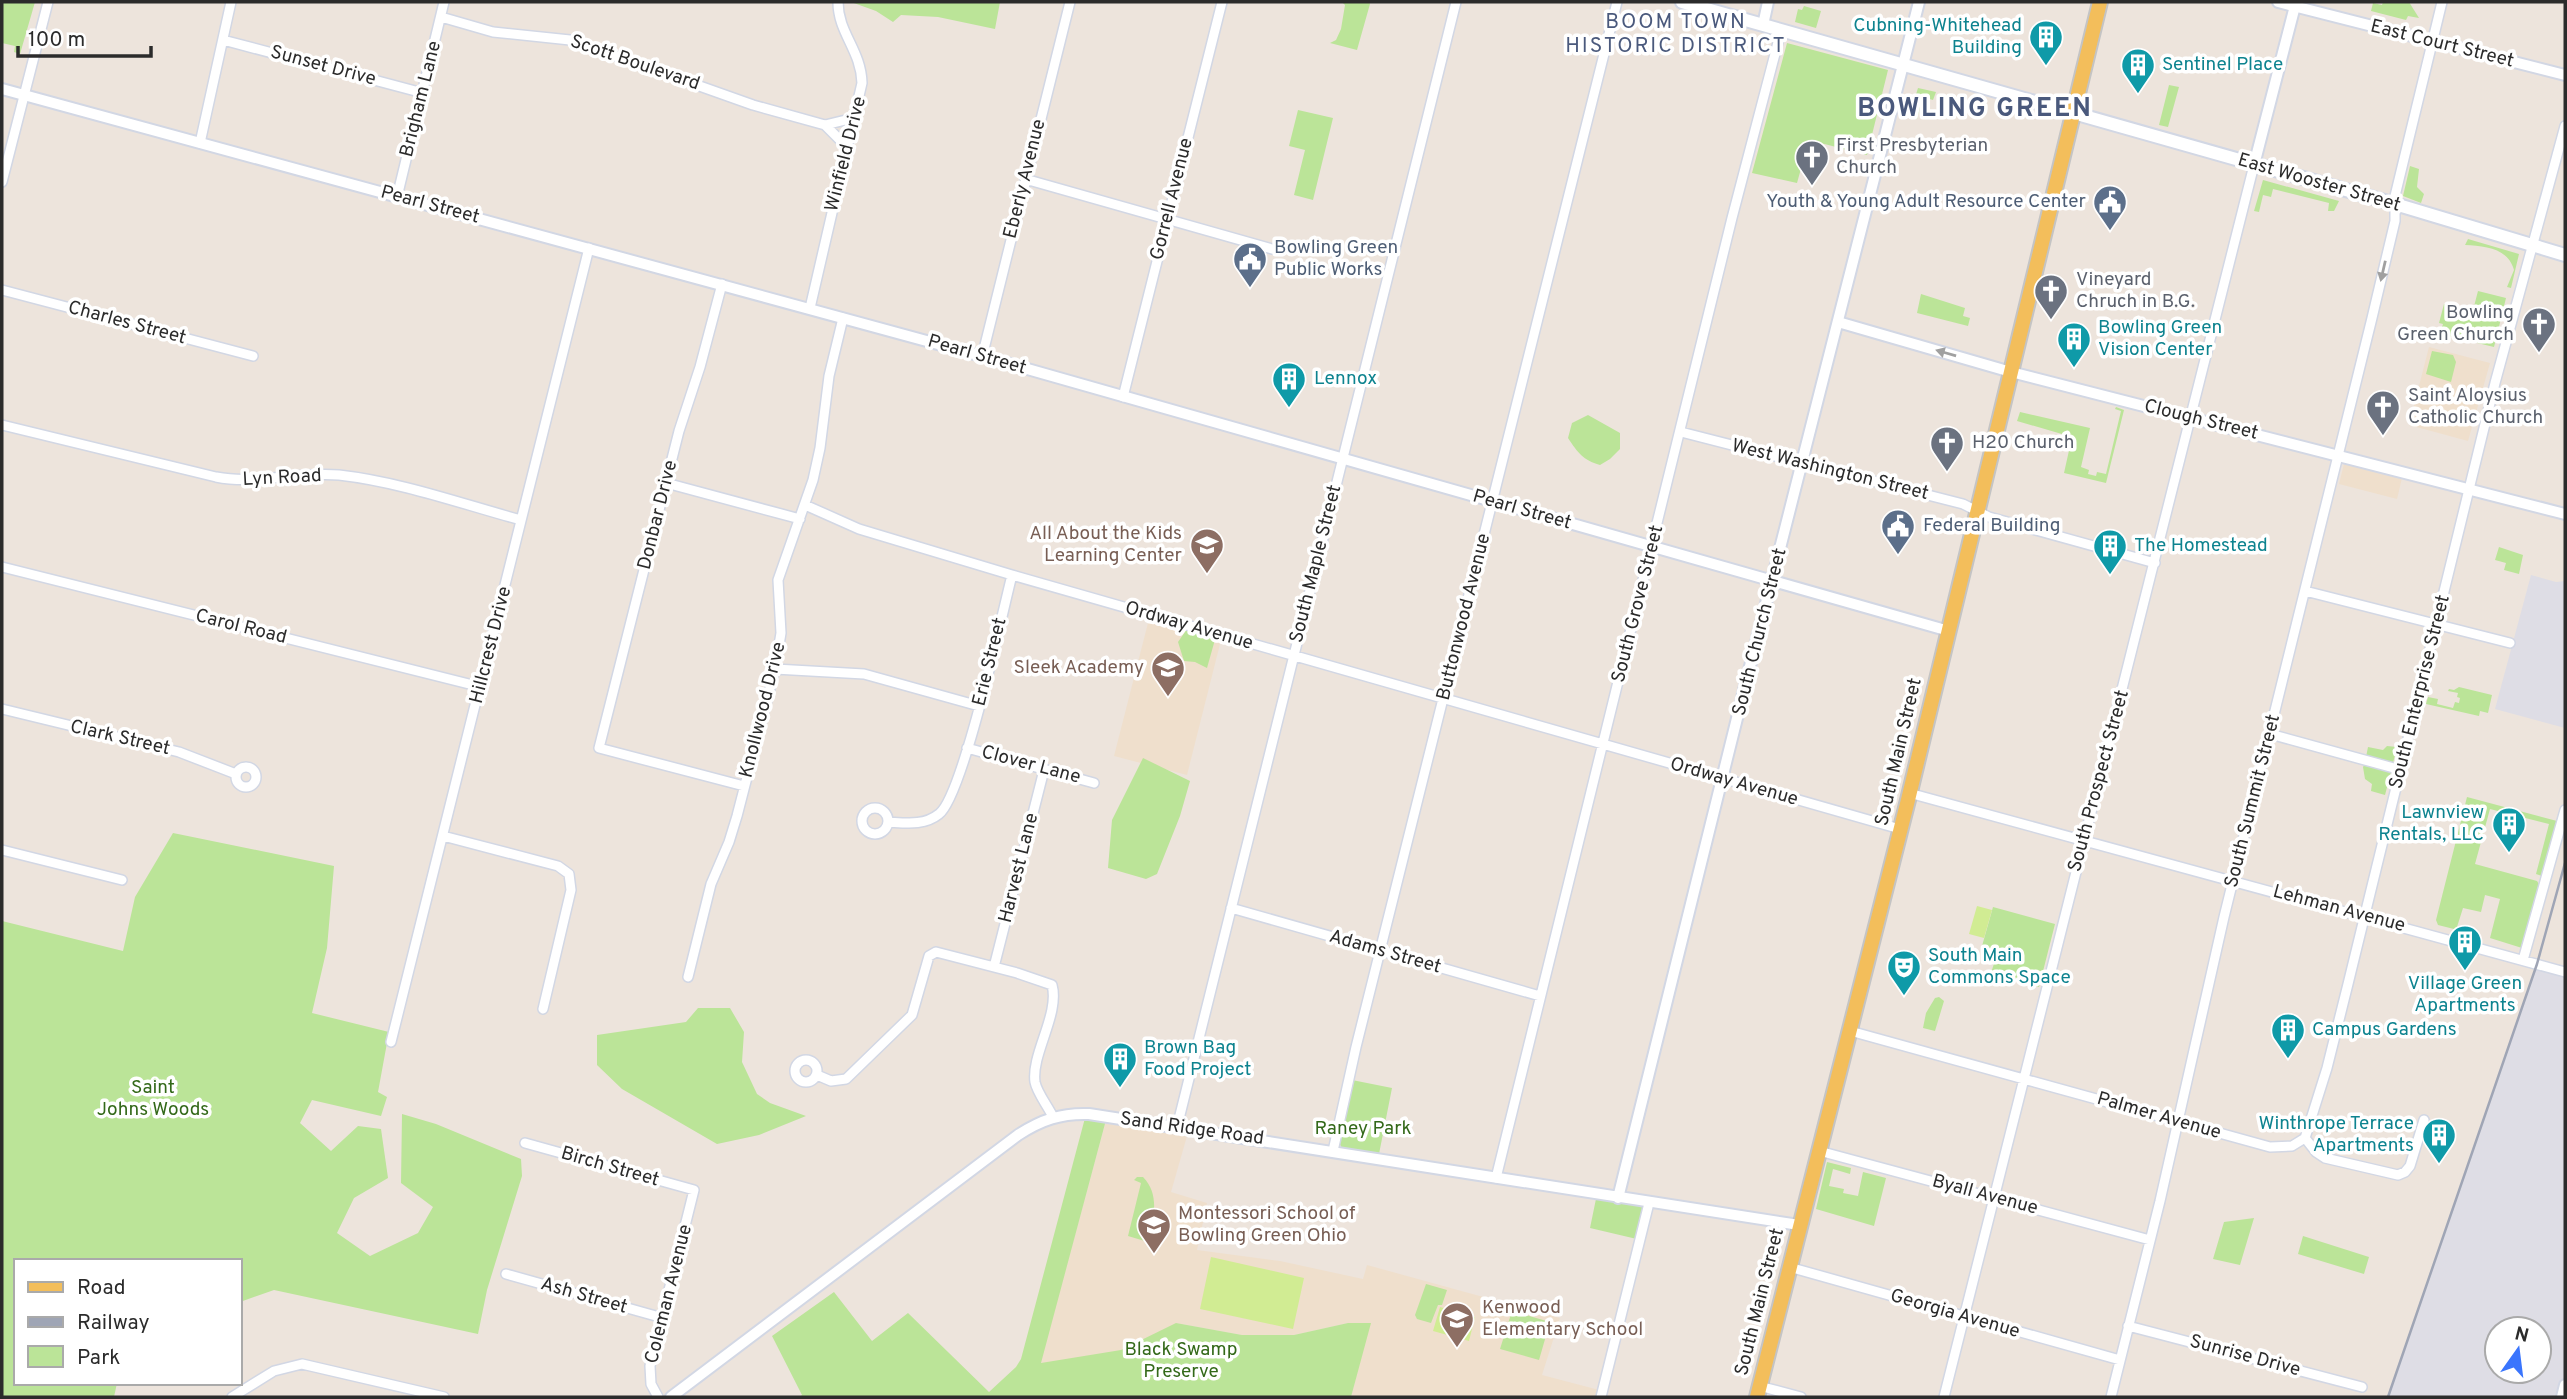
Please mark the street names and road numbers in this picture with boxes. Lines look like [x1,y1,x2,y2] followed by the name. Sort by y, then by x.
[2368,15,2516,73] street label: East Court Street
[567,30,703,96] street label: Scott Boulevard
[395,38,447,160] street label: Brigham Lane
[268,40,378,92] street label: Sunset Drive
[820,94,872,214] street label: Winfield Drive
[999,117,1051,241] street label: Eberly Avenue
[1145,135,1199,263] street label: Gorrell Avenue
[2235,148,2403,218] street label: East Wooster Street
[378,180,482,230] street label: Pearl Street
[65,296,189,350] street label: Charles Street
[925,329,1029,381] street label: Pearl Street
[2142,394,2260,446] street label: Clough Street
[1729,434,1931,506] street label: West Washington Street
[633,458,683,572] street label: Donbar Drive
[242,464,322,492] street label: Lyn Road
[1285,483,1347,645] street label: South Maple Street
[1470,484,1574,536] street label: Pearl Street
[1607,523,1669,685] street label: South Grove Street
[1432,531,1496,703] street label: Buttonwood Avenue
[1728,546,1792,718] street label: South Church Street
[465,584,517,706] street label: Hillcrest Drive
[2384,592,2456,792] street label: South Enterprise Street
[1122,596,1256,656] street label: Ordway Avenue
[193,604,289,650] street label: Carol Road
[967,615,1013,709] street label: Erie Street
[734,639,792,781] street label: Knollwood Drive
[1870,676,1928,828] street label: South Main Street
[2063,687,2135,875] street label: South Prospect Street
[2220,712,2286,890] street label: South Summit Street
[68,715,172,761] street label: Clark Street
[979,740,1083,790] street label: Clover Lane
[1667,752,1801,812] street label: Ordway Avenue
[994,810,1044,926] street label: Harvest Lane
[2270,880,2408,938] street label: Lehman Avenue
[1326,925,1444,979] street label: Adams Street
[2094,1087,2224,1145] street label: Palmer Avenue
[1118,1107,1266,1151] street label: Sand Ridge Road
[558,1142,662,1192] street label: Birch Street
[1929,1169,2041,1221] street label: Byall Avenue
[640,1222,698,1366] street label: Coleman Avenue
[1730,1226,1790,1378] street label: South Main Street
[538,1272,630,1320] street label: Ash Street
[1887,1284,2023,1344] street label: Georgia Avenue
[2187,1330,2303,1382] street label: Sunrise Drive

